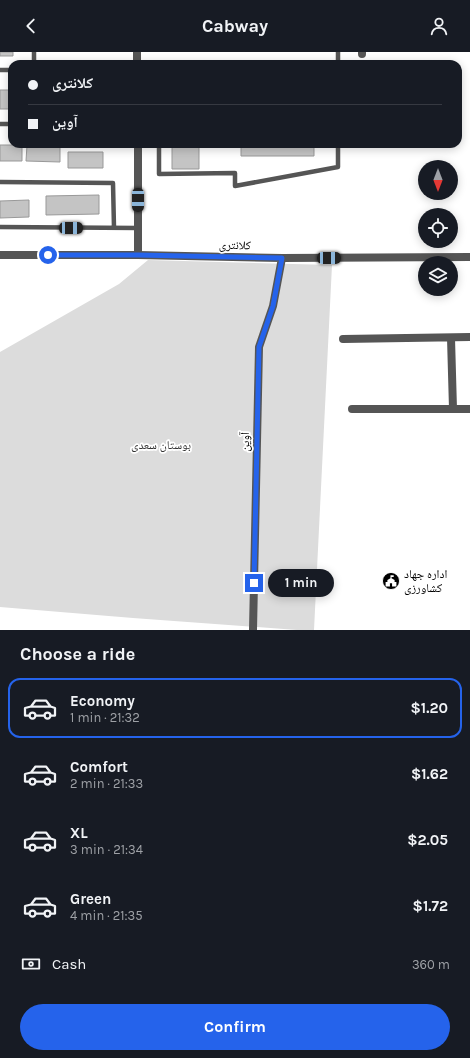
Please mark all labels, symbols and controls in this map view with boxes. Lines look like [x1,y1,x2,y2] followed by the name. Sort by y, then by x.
[20,15,42,37] icon: back
[202,15,268,37] text: Cabway
[428,15,450,37] icon: person
[52,74,93,92] text: کلانتری
[52,113,78,131] text: آوین
[418,160,458,200] north arrow
[418,160,458,296] map controls
[132,188,144,212] car
[418,208,458,248] button: locate
[59,222,83,234] car
[219,238,251,252] street label: کلانتری
[39,246,57,264] route start
[317,252,341,264] car
[418,256,458,296] button: layers
[238,431,252,452] street label: آوین
[131,438,191,452] park label: بوستان سعدی
[404,567,447,595] place label: اداره جهاد کشاورزی
[268,569,334,597] callout: 1 min
[381,571,401,591] public building icon: اداره جهاد کشاورزی
[245,574,263,592] route end
[285,575,317,590] text: 1 min
[20,643,135,665] text: Choose a ride
[22,690,58,726] icon: car
[70,692,135,710] text: Economy
[411,699,448,717] text: $1.20
[70,710,140,725] text: 1 min · 21:32
[22,756,58,792] icon: car
[70,758,128,776] text: Comfort
[411,765,448,783] text: $1.62
[70,776,143,791] text: 2 min · 21:33
[22,822,58,858] icon: car
[70,824,88,842] text: XL
[407,831,448,849] text: $2.05
[70,842,143,857] text: 3 min · 21:34
[22,888,58,924] icon: car
[70,890,111,908] text: Green
[413,897,448,915] text: $1.72
[70,908,143,923] text: 4 min · 21:35
[20,953,42,975] icon: cash
[52,955,86,973] text: Cash
[412,957,450,972] text: 360 m
[20,1004,450,1050] button: Confirm

